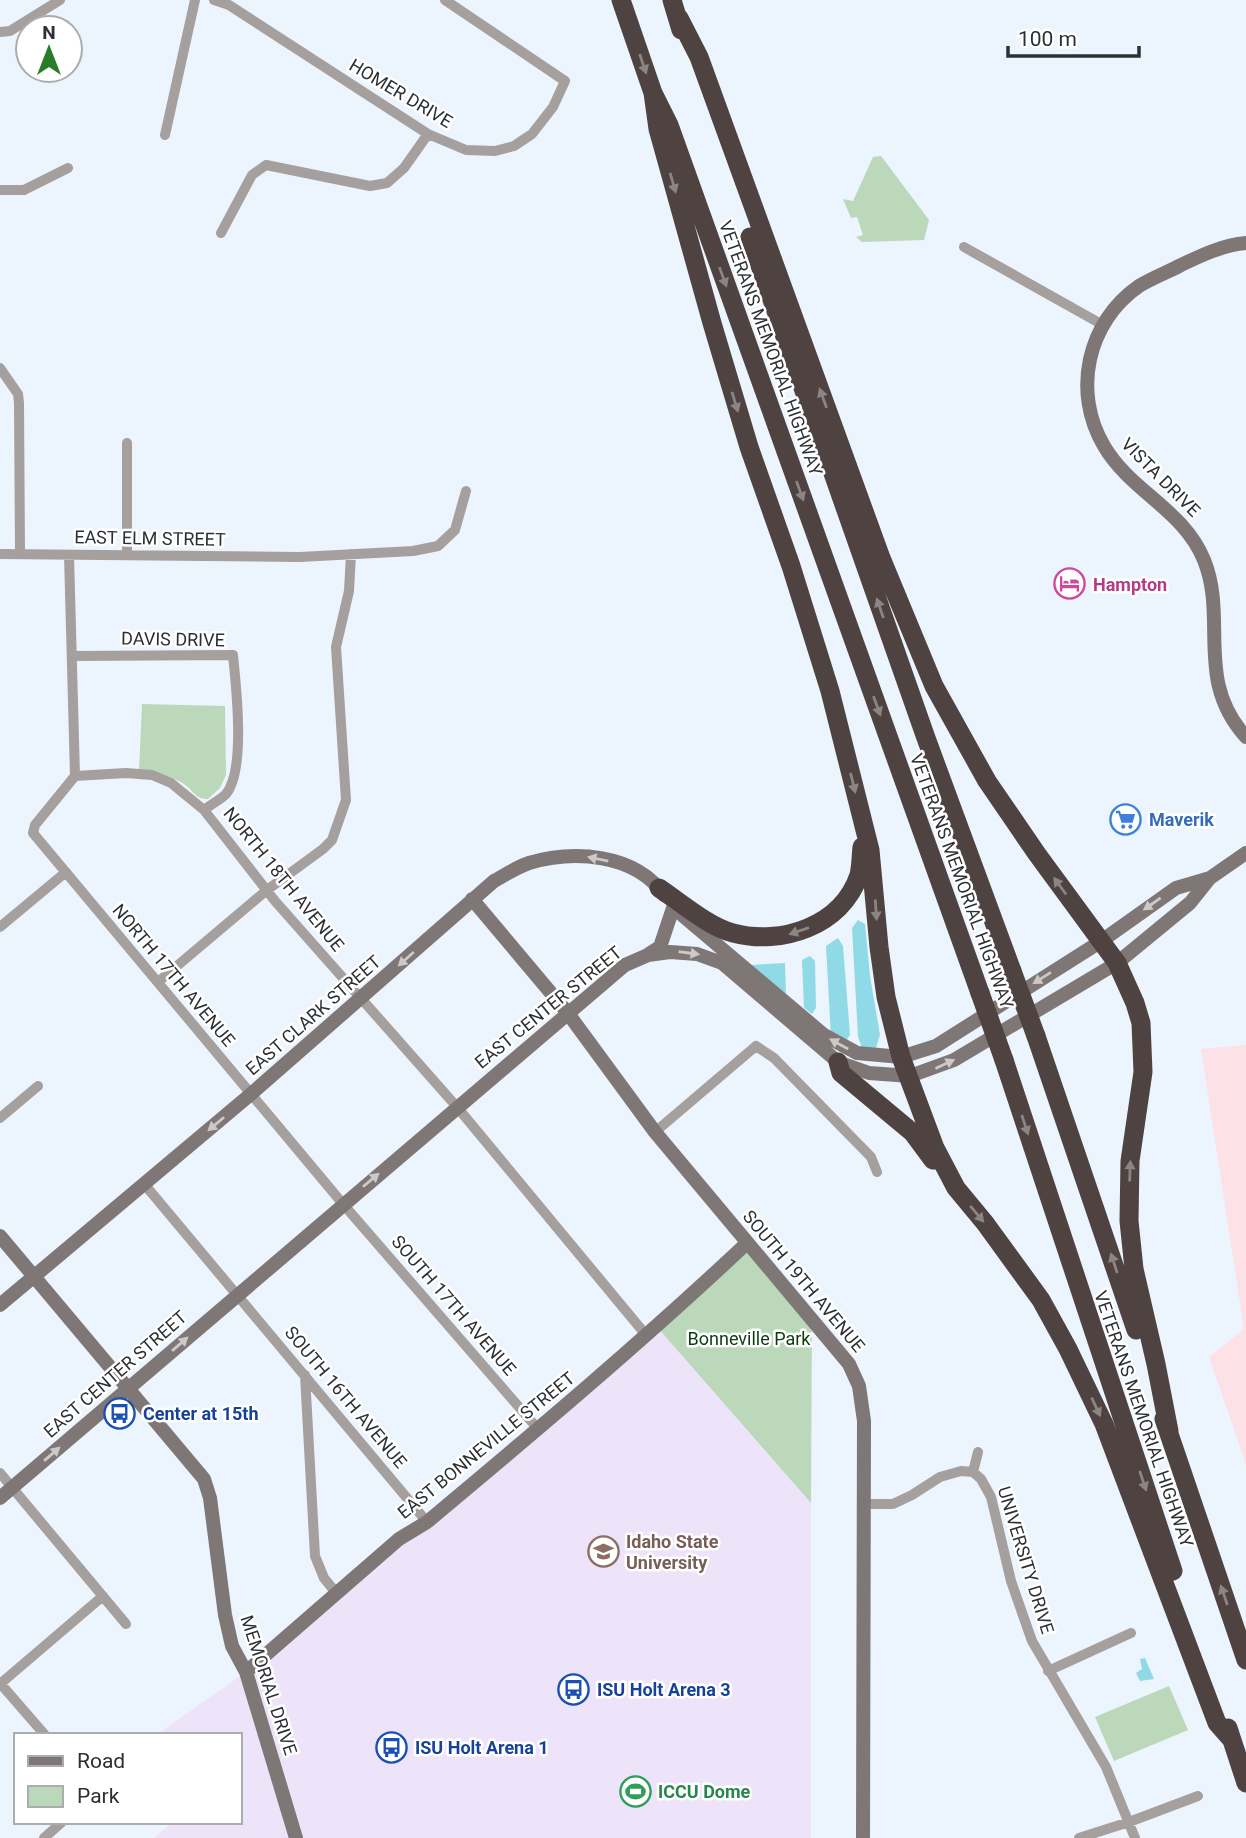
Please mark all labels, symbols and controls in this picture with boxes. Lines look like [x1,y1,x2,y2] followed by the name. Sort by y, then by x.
[14,14,84,84] north arrow
[1008,14,1139,58] scale bar
[42,21,56,44] text: N
[1018,27,1077,51] text: 100 m
[346,54,456,132] street label: HOMER DRIVE
[638,54,649,75] one-way arrow
[668,172,679,194] one-way arrow
[715,218,827,479] street label: VETERANS MEMORIAL HIGHWAY
[718,267,729,288] one-way arrow
[817,387,828,408] one-way arrow
[731,392,741,413] one-way arrow
[1117,433,1205,521] street label: VISTA DRIVE
[795,481,806,502] one-way arrow
[74,526,226,550] street label: EAST ELM STREET
[1053,567,1087,601] hotel icon: Hampton
[1093,574,1167,595] place label: Hampton
[874,597,885,618] one-way arrow
[121,628,225,650] street label: DAVIS DRIVE
[872,695,883,716] one-way arrow
[906,751,1018,1012] street label: VETERANS MEMORIAL HIGHWAY
[848,772,859,794] one-way arrow
[1109,802,1143,836] supermarket icon: Maverik
[219,803,349,955] street label: NORTH 18TH AVENUE
[1149,809,1214,830] place label: Maverik
[587,853,609,864] one-way arrow
[1053,877,1067,895] one-way arrow
[1143,897,1161,911] one-way arrow
[871,899,882,921] one-way arrow
[108,900,240,1050] street label: NORTH 17TH AVENUE
[788,926,809,937] one-way arrow
[470,941,626,1073] street label: EAST CENTER STREET
[678,948,700,959] one-way arrow
[241,951,385,1079] street label: EAST CLARK STREET
[397,951,415,967] one-way arrow
[1033,972,1052,985] one-way arrow
[829,1038,849,1050] one-way arrow
[935,1058,955,1069] one-way arrow
[1020,1115,1031,1136] one-way arrow
[207,1116,224,1131] one-way arrow
[1125,1160,1136,1182] one-way arrow
[362,1172,380,1188] one-way arrow
[969,1205,984,1222] one-way arrow
[739,1206,869,1356] street label: SOUTH 19TH AVENUE
[388,1231,520,1379] street label: SOUTH 17TH AVENUE
[1108,1252,1119,1273] one-way arrow
[1090,1288,1198,1550] street label: VETERANS MEMORIAL HIGHWAY
[39,1306,191,1442] street label: EAST CENTER STREET
[281,1322,411,1472] street label: SOUTH 16TH AVENUE
[688,1328,811,1349] park label: Bonneville Park
[171,1336,189,1352] one-way arrow
[393,1367,579,1523] street label: EAST BONNEVILLE STREET
[103,1396,137,1430] bus stop icon: Center at 15th
[1090,1397,1101,1417] one-way arrow
[143,1403,259,1424] place label: Center at 15th
[43,1447,60,1462] one-way arrow
[1138,1470,1148,1491] one-way arrow
[994,1484,1058,1636] street label: UNIVERSITY DRIVE
[626,1531,719,1573] place label: Idaho State University
[586,1534,620,1568] school or university icon: Idaho State University
[1218,1584,1229,1605] one-way arrow
[237,1613,301,1757] street label: MEMORIAL DRIVE
[557,1672,591,1706] bus stop icon: ISU Holt Arena 3
[597,1679,731,1700] place label: ISU Holt Arena 3
[375,1730,409,1764] bus stop icon: ISU Holt Arena 1
[14,1733,242,1824] legend
[415,1737,549,1758] place label: ISU Holt Arena 1
[77,1749,125,1773] text: Road
[618,1774,652,1808] sports icon: ICCU Dome
[658,1781,751,1802] place label: ICCU Dome
[77,1784,120,1808] text: Park

